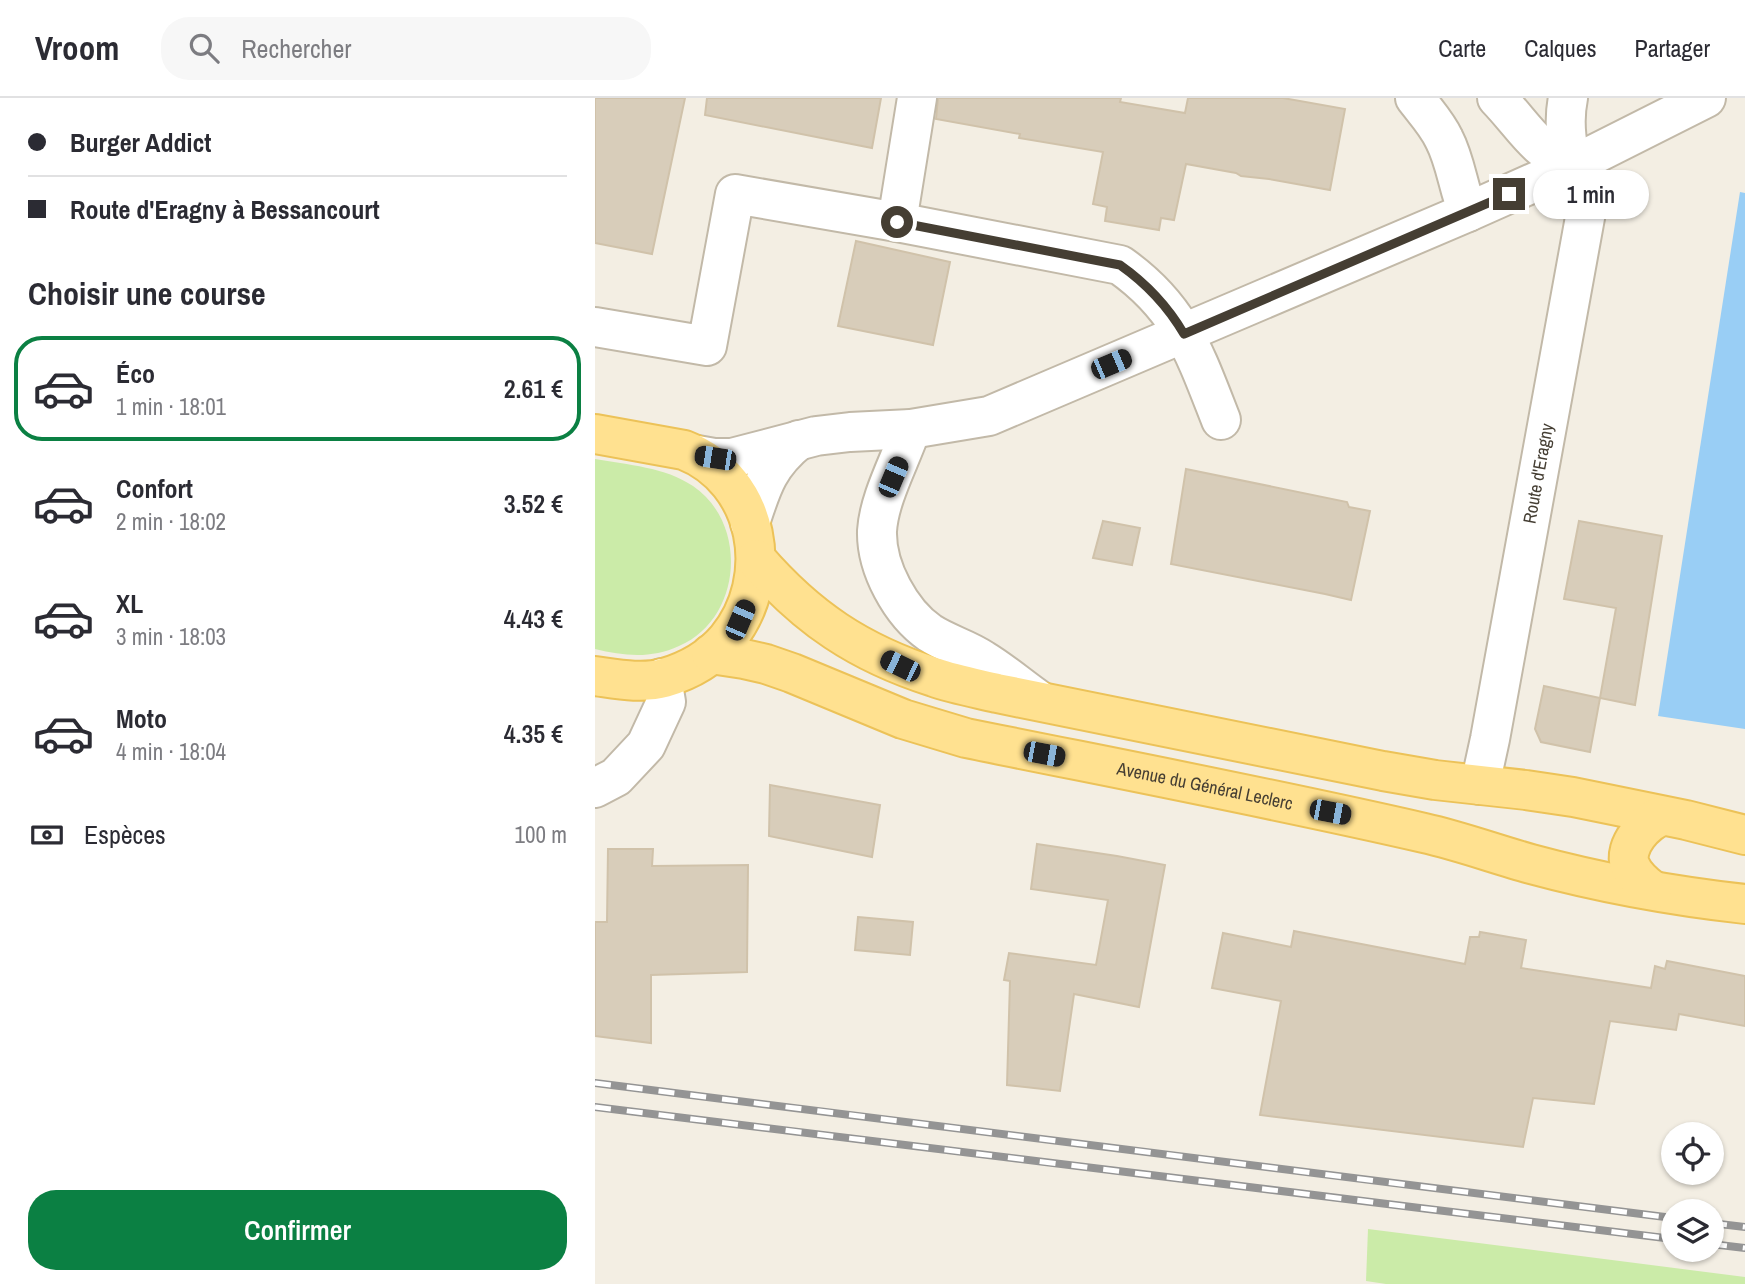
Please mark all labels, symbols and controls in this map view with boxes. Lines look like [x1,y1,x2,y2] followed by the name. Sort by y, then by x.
[161,17,651,80] search box
[35,26,119,70] text: Vroom
[185,29,223,67] icon: search
[241,31,351,66] text: Rechercher
[1438,32,1486,64] text: Carte
[1524,32,1597,64] text: Calques
[1635,32,1710,64] text: Partager
[70,125,211,160] text: Burger Addict
[1534,170,1649,218] callout: 1 min
[1493,178,1525,210] route end
[1567,179,1615,210] text: 1 min
[70,192,380,227] text: Route d'Eragny à Bessancourt
[881,206,913,238] route start
[28,272,266,315] text: Choisir une course
[1088,346,1135,382] car
[116,356,155,391] text: Éco
[32,357,95,420] icon: car
[504,371,563,406] text: 2.61 €
[116,391,226,422] text: 1 min · 18:01
[1516,421,1559,525] street label: Route d'Eragny
[693,444,738,472] car
[876,454,911,500] car
[116,471,193,506] text: Confort
[32,472,95,535] icon: car
[504,486,563,521] text: 3.52 €
[116,506,226,537] text: 2 min · 18:02
[116,586,143,621] text: XL
[32,587,95,650] icon: car
[723,597,758,643] car
[504,601,563,636] text: 4.43 €
[116,621,226,652] text: 3 min · 18:03
[877,647,924,685] car
[116,701,167,736] text: Moto
[32,702,95,765] icon: car
[504,716,563,751] text: 4.35 €
[116,736,226,767] text: 4 min · 18:04
[1022,740,1067,768] car
[1114,755,1295,816] street label: Avenue du Général Leclerc
[1308,798,1353,826] car
[28,816,66,854] icon: cash
[84,817,166,852] text: Espèces
[515,819,567,850] text: 100 m
[1661,1122,1724,1262] map controls
[1661,1122,1724,1185] button: locate
[28,1190,567,1270] button: Confirmer
[1661,1199,1724,1262] button: layers

